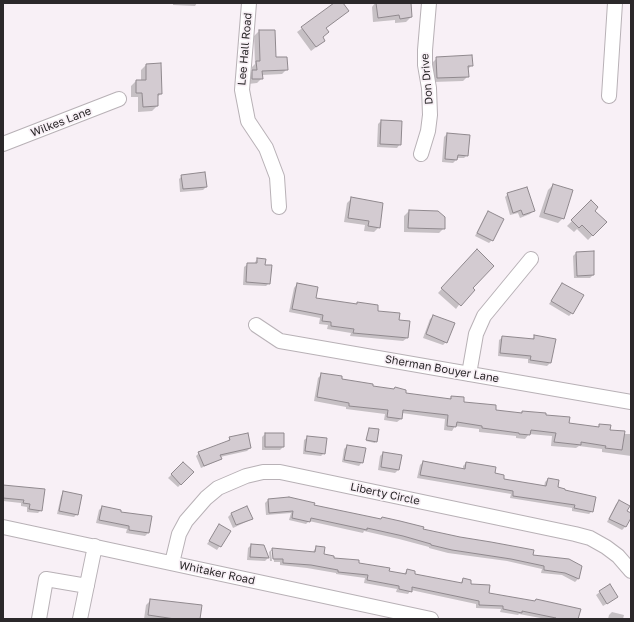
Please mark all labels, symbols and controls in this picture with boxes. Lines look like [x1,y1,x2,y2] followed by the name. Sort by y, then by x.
[235,12,255,86] street label: Lee Hall Road
[418,53,436,105] street label: Don Drive
[29,104,93,140] street label: Wilkes Lane
[384,352,500,386] street label: Sherman Bouyer Lane
[349,480,421,508] street label: Liberty Circle
[178,559,256,587] street label: Whitaker Road

